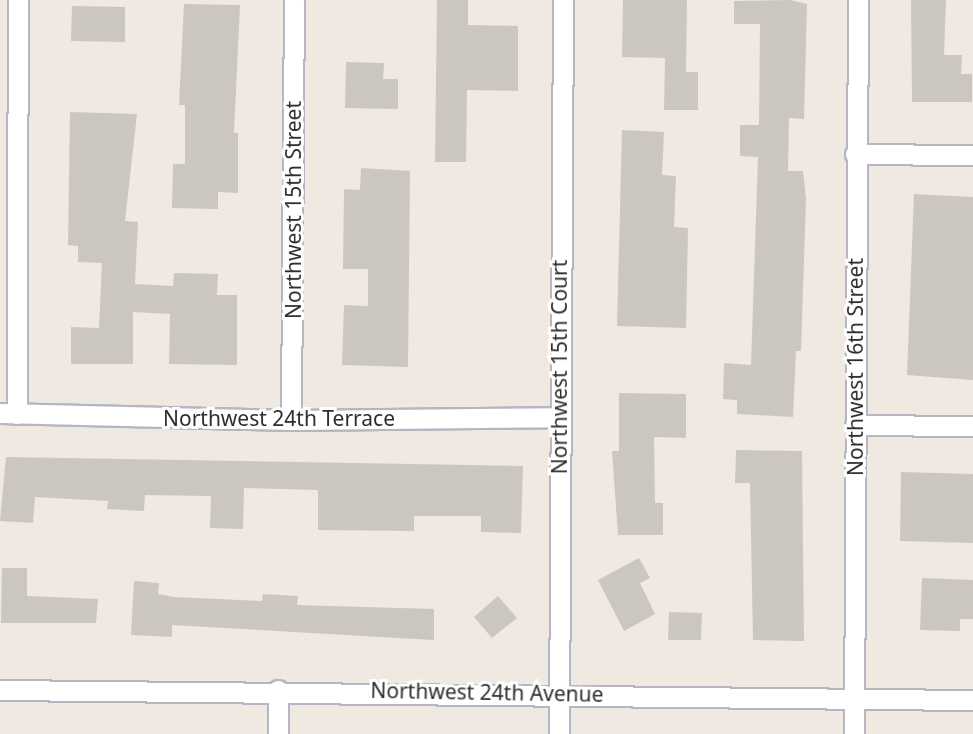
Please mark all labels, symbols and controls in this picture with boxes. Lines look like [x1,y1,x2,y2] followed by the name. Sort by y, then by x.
[280,101,306,319] street label: Northwest 15th Street
[842,258,868,476] street label: Northwest 16th Street
[546,260,572,474] street label: Northwest 15th Court
[163,405,395,431] street label: Northwest 24th Terrace
[370,677,604,707] street label: Northwest 24th Avenue

